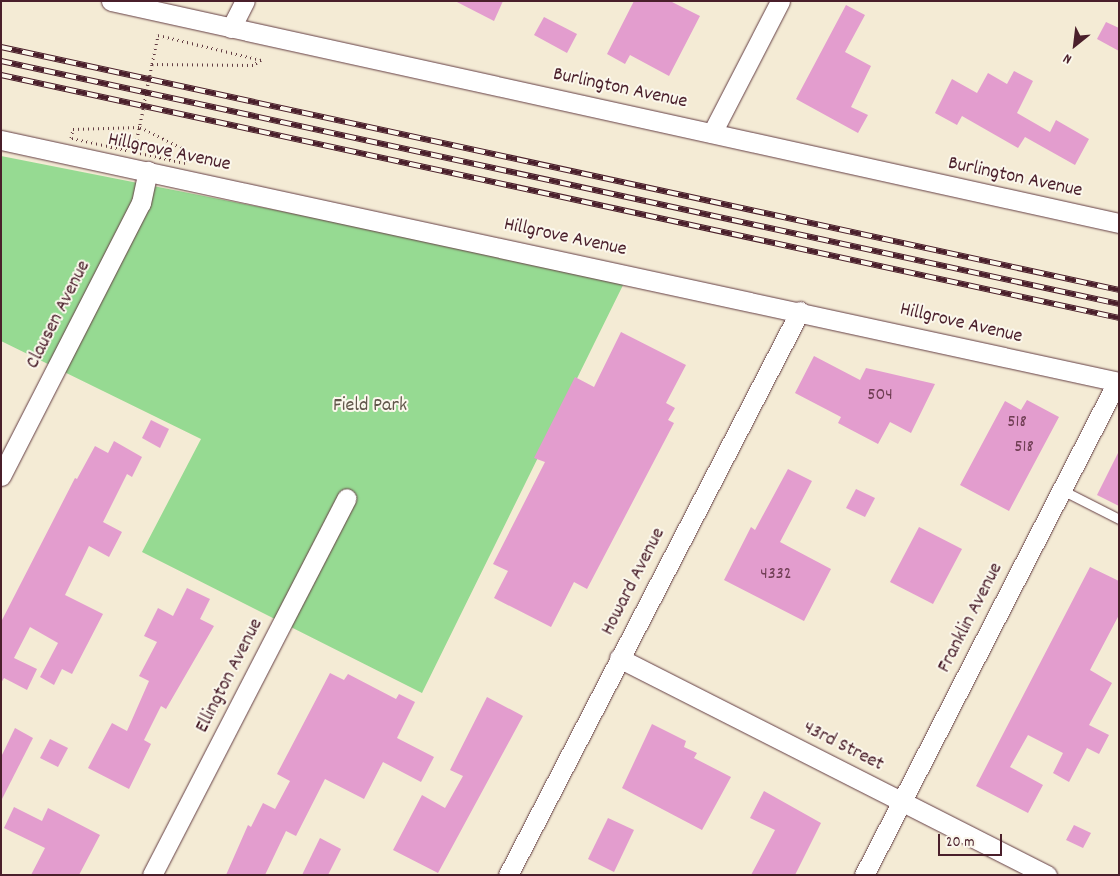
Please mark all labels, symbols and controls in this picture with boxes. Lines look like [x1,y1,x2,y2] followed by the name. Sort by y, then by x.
[1050,20,1100,70] north arrow
[1060,48,1076,69] text: N
[551,63,689,115] street label: Burlington Avenue
[105,128,233,178] street label: Hillgrove Avenue
[946,152,1084,204] street label: Burlington Avenue
[501,213,629,263] street label: Hillgrove Avenue
[21,257,97,373] street label: Clausen Avenue
[897,298,1025,350] street label: Hillgrove Avenue
[867,385,893,407] house number: 504
[333,394,407,418] park label: Field Park
[1007,412,1027,434] house number: 518
[1014,437,1034,459] house number: 518
[597,524,671,640] street label: Howard Avenue
[933,559,1009,677] street label: Franklin Avenue
[760,564,792,586] house number: 4332
[191,615,269,737] street label: Ellington Avenue
[799,717,887,777] street label: 43rd Street
[940,824,1004,856] scale bar
[946,832,974,854] text: 20 m

